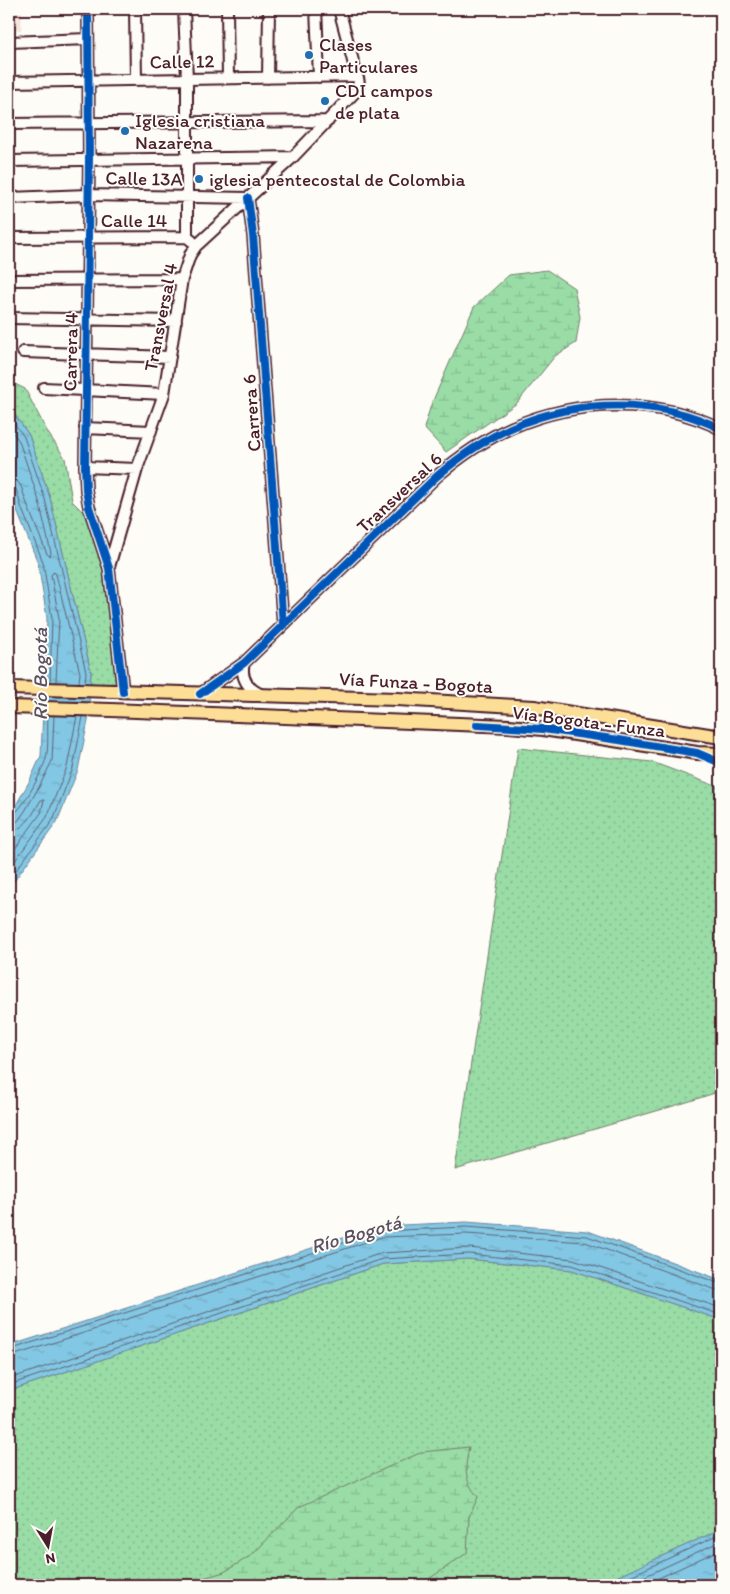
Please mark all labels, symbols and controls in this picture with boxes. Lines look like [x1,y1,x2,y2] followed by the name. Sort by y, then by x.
[319,33,418,78] place label: Clases Particulares
[149,49,215,74] street label: Calle 12
[303,49,315,61] marker: Clases Particulares
[335,79,433,124] place label: CDI campos de plata
[319,95,331,107] marker: CDI campos de plata
[135,109,265,154] place label: Iglesia cristiana Nazarena
[119,125,131,137] marker: Iglesia cristiana Nazarena
[105,166,183,191] street label: Calle 13A
[209,168,466,191] place label: iglesia pentecostal de Colombia
[193,173,205,185] marker: iglesia pentecostal de Colombia
[101,209,167,232] street label: Calle 14
[139,261,182,373] street label: Transversal 4
[58,312,83,392] street label: Carrera 4
[237,373,266,452] street label: Carrera 6
[352,447,447,538] street label: Transversal 6
[28,627,52,721] water label: Río Bogotá
[338,667,494,698] street label: Vía Funza - Bogota
[511,701,667,742] street label: Vía Bogota - Funza
[308,1209,405,1258] water label: Río Bogotá
[22,1522,72,1572] north arrow
[44,1549,57,1568] text: N

